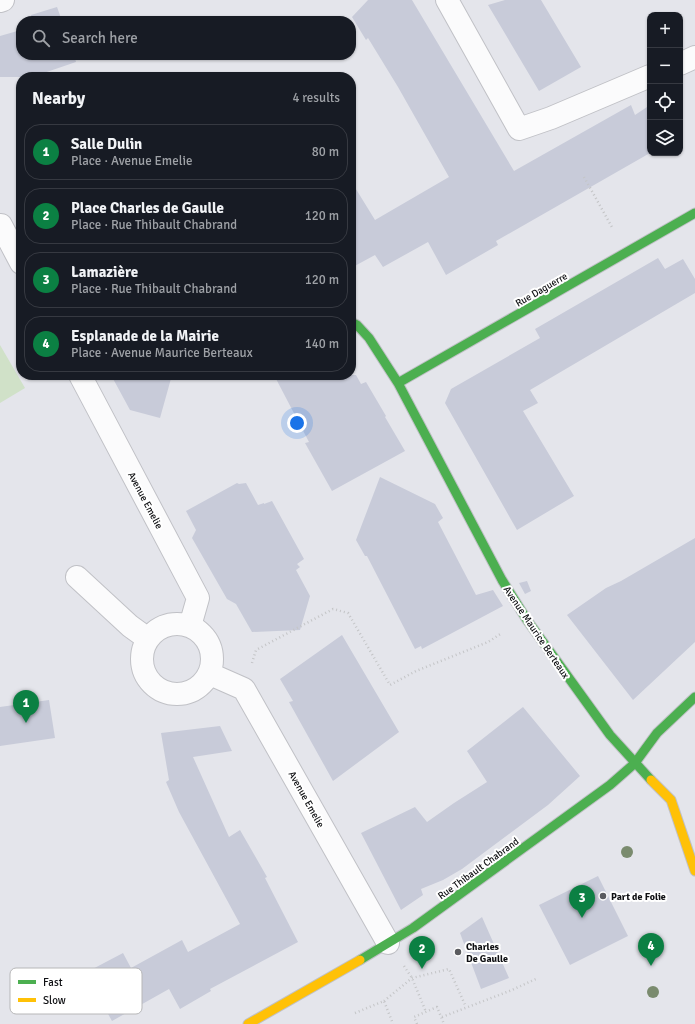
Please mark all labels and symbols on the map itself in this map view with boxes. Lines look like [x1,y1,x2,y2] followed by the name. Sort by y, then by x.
[513,270,570,310] street label: Rue Daguerre
[287,413,307,433] your location
[125,470,165,531] street label: Avenue Emelie
[501,584,572,681] street label: Avenue Maurice Berteaux
[13,690,39,723] pin: 1
[286,769,327,830] street label: Avenue Emelie
[436,835,521,902] street label: Rue Thibault Chabrand
[569,885,595,918] pin: 3
[598,891,608,901] marker: Part de Folie
[611,891,666,903] place label: Part de Folie
[638,933,664,966] pin: 4
[409,936,435,969] pin: 2
[466,941,508,965] place label: Charles De Gaulle
[453,947,463,957] marker: Charles De Gaulle
[10,968,142,1014] legend
[43,976,63,989] text: Fast
[43,994,66,1007] text: Slow

